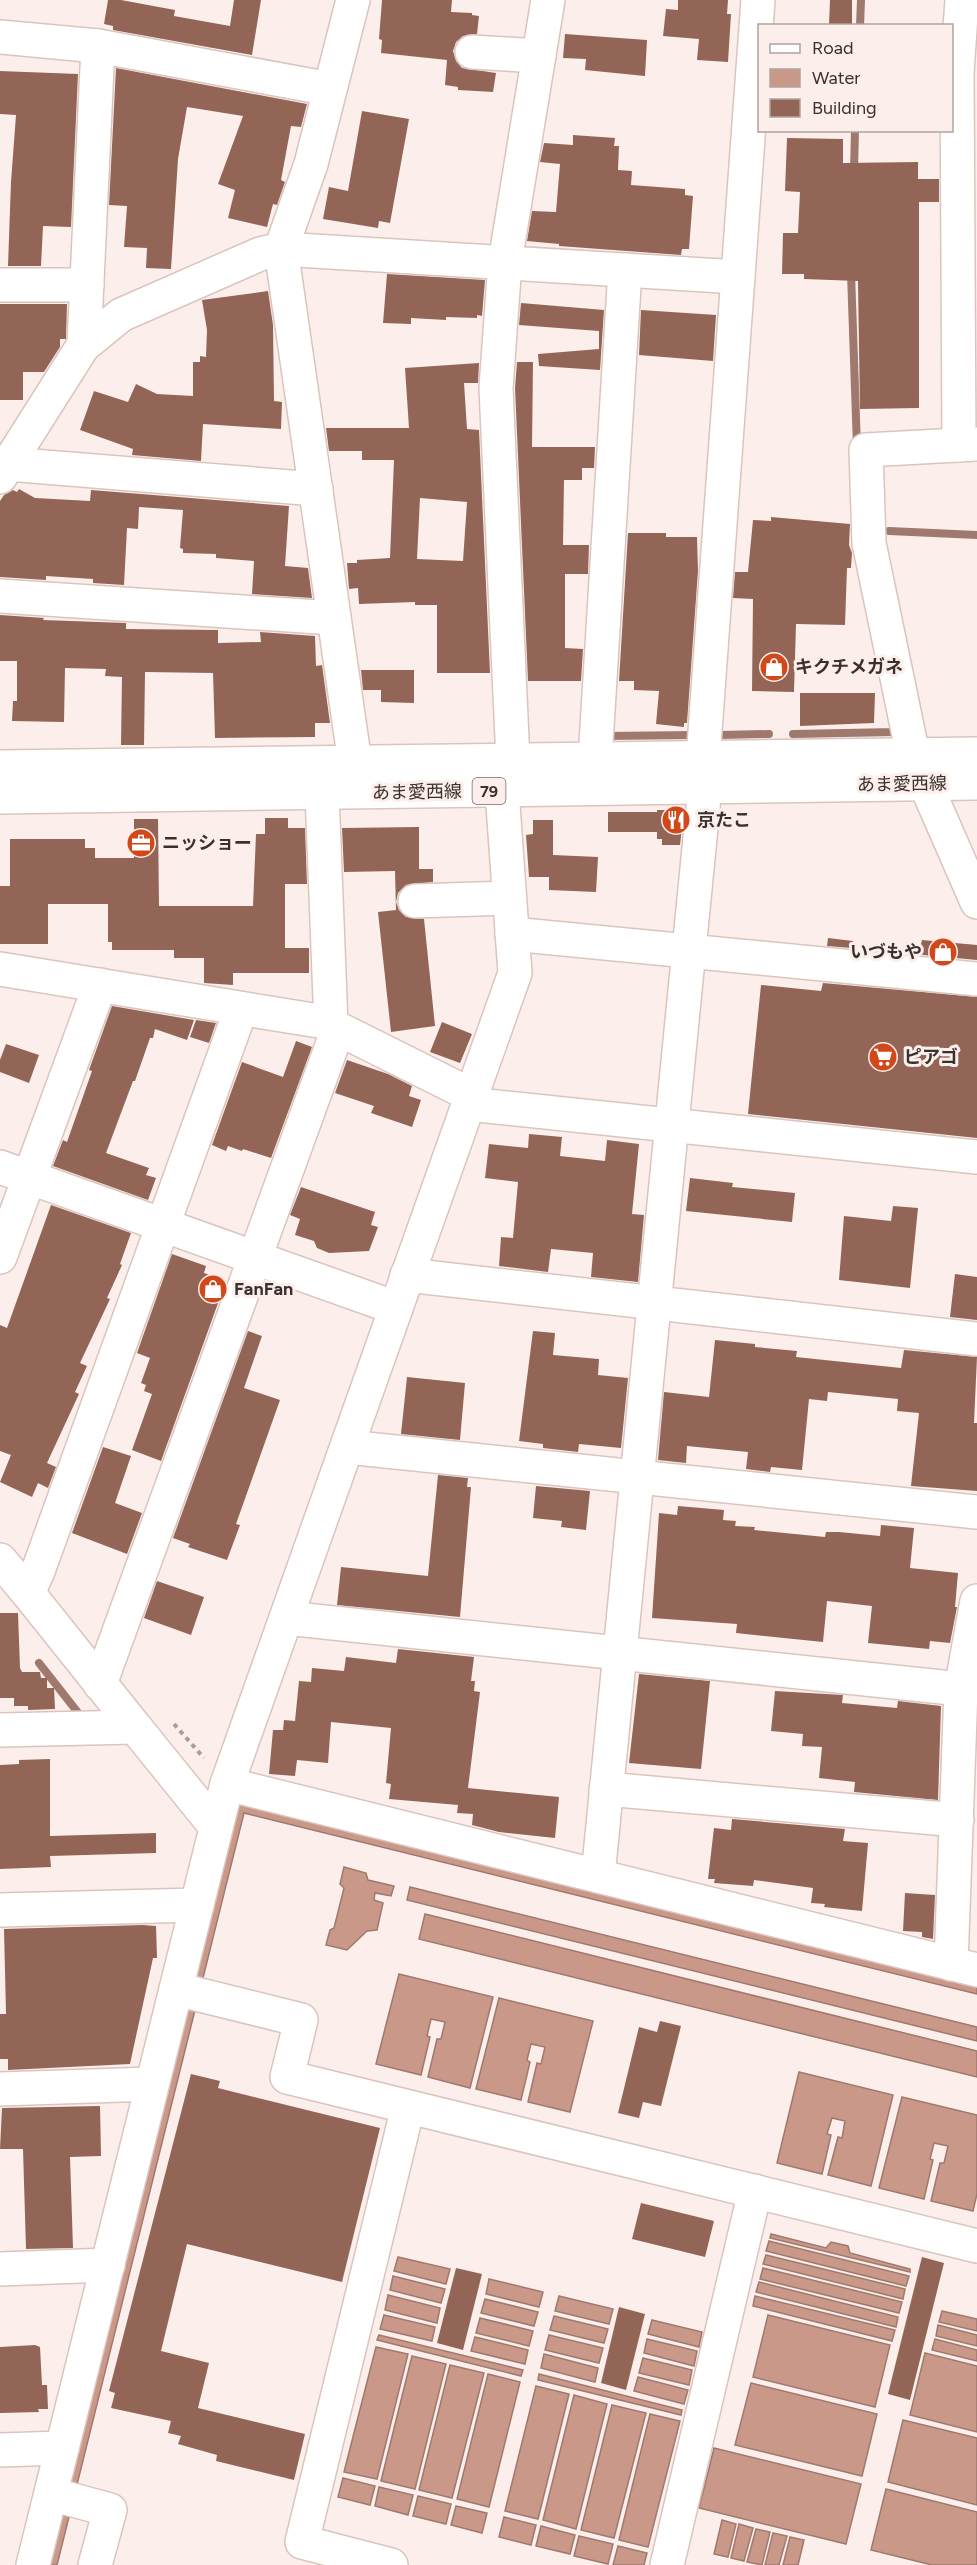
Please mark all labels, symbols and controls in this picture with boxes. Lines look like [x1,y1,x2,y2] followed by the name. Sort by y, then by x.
[758,24,953,132] legend
[812,37,853,59] text: Road
[812,67,860,89] text: Water
[812,97,877,119] text: Building
[758,651,790,683] shop icon: キクチメガネ
[795,656,903,678] place label: キクチメガネ
[857,772,947,796] street label: あま愛西線
[472,778,506,804] road number: 79
[372,780,462,804] street label: あま愛西線
[660,804,692,836] restaurant icon: 京たこ
[697,809,751,831] place label: 京たこ
[125,827,157,859] office icon: ニッショー
[162,832,252,854] place label: ニッショー
[927,936,959,968] shop icon: いづもや
[850,941,922,963] place label: いづもや
[867,1041,899,1073] supermarket icon: ピアゴ
[904,1046,958,1068] place label: ピアゴ
[197,1273,229,1305] shop icon: FanFan
[234,1278,293,1300] place label: FanFan

